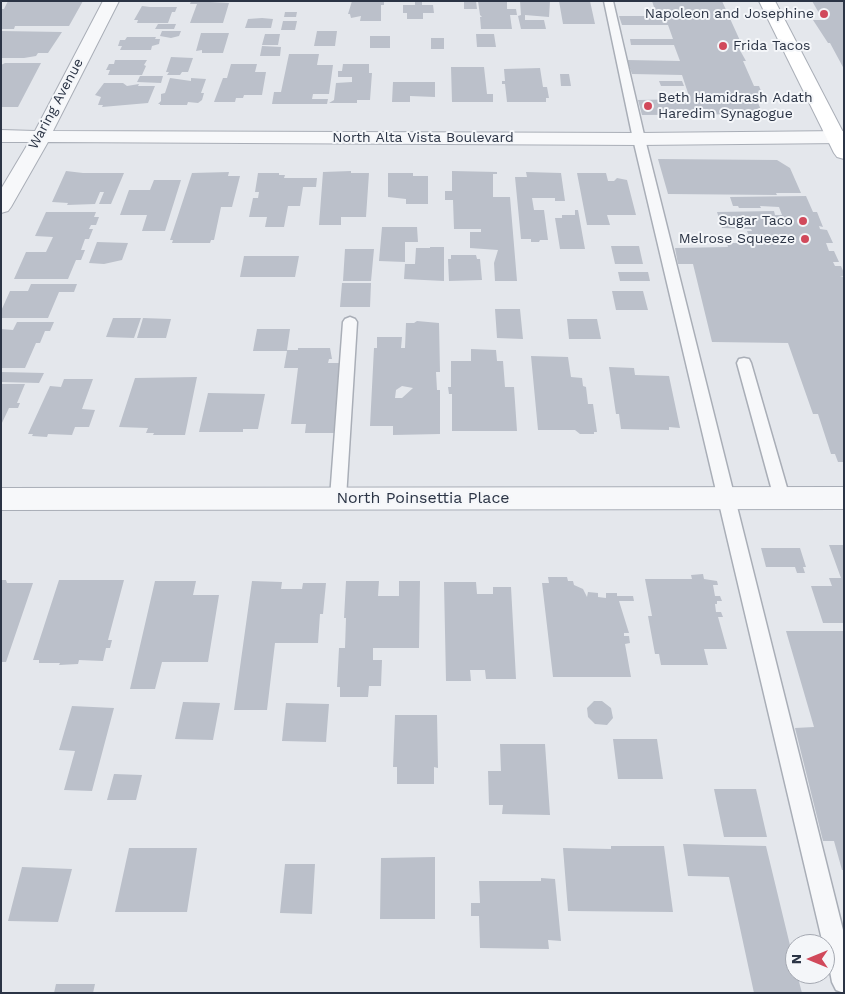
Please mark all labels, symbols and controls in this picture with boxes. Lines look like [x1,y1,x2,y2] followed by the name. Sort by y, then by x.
[645,6,814,22] place label: Napoleon and Josephine
[818,8,830,20] marker: Napoleon and Josephine
[733,38,810,54] place label: Frida Tacos
[717,40,729,52] marker: Frida Tacos
[25,56,87,152] street label: Waring Avenue
[658,90,813,122] place label: Beth Hamidrash Adath Haredim Synagogue
[642,100,654,112] marker: Beth Hamidrash Adath Haredim Synagogue
[332,130,514,146] street label: North Alta Vista Boulevard
[718,213,793,229] place label: Sugar Taco
[797,215,809,227] marker: Sugar Taco
[679,231,795,247] place label: Melrose Squeeze
[799,233,811,245] marker: Melrose Squeeze
[336,488,510,508] street label: North Poinsettia Place
[785,934,835,984] north arrow
[788,954,804,964] text: N

